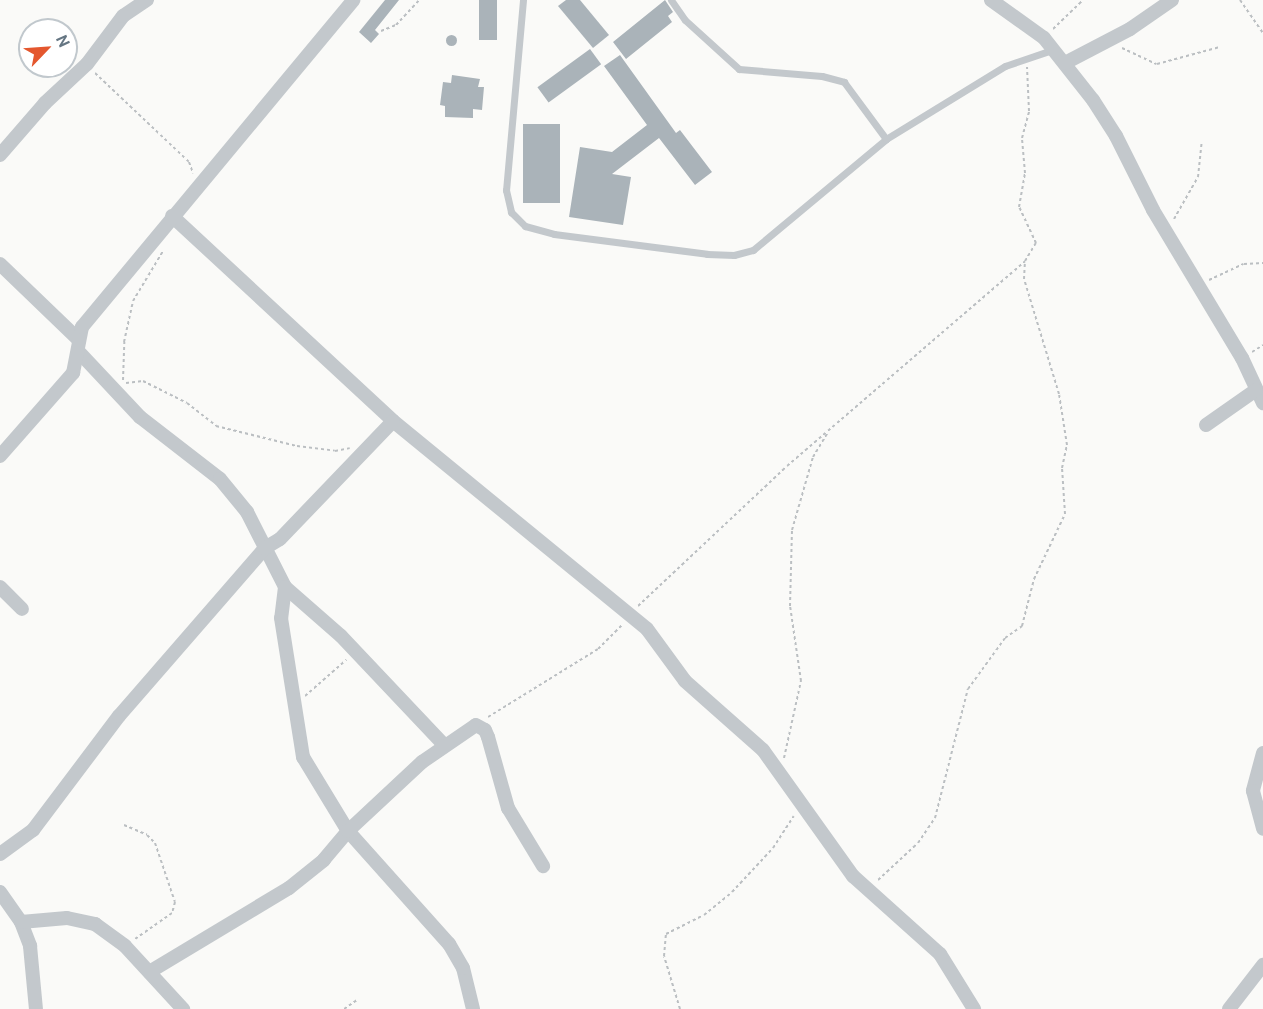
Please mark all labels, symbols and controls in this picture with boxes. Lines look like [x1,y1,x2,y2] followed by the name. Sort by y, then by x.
[18,18,78,78] north arrow
[52,32,74,50] text: N

